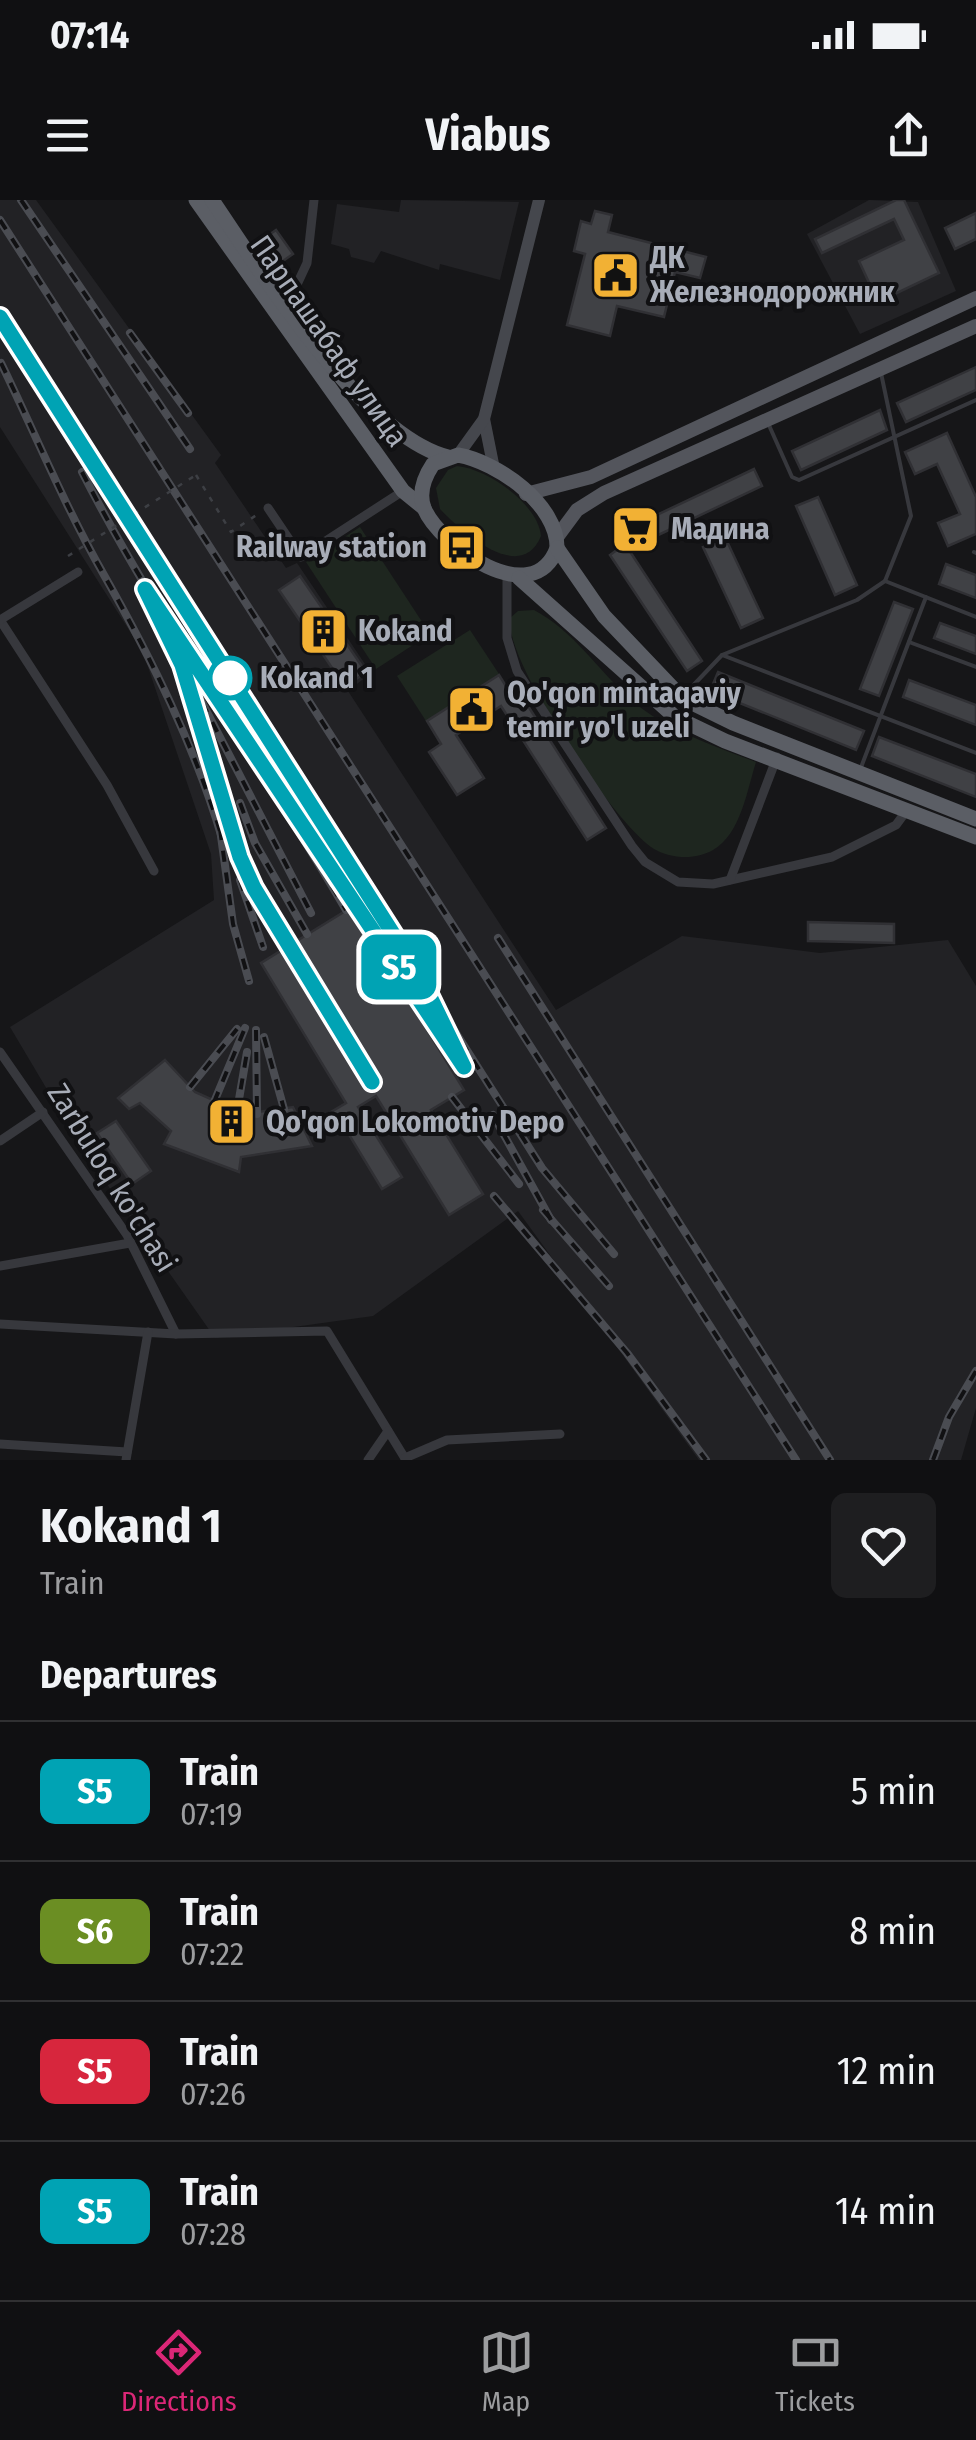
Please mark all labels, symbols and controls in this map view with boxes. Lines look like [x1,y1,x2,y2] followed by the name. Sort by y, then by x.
[50,12,129,58] text: 07:14
[40,108,95,163] icon: menu
[425,108,551,162] text: Viabus
[881,108,936,163] icon: share
[243,228,415,454] street label: Парпашабаф улица
[649,240,896,310] place label: ДК Железнодорожник
[589,249,641,301] public building icon: ДК Железнодорожник
[610,503,662,555] supermarket icon: Мадина
[671,511,770,547] place label: Мадина
[436,521,488,573] bus stop icon: Railway station
[236,529,427,565] place label: Railway station
[297,605,349,657] building icon: Kokand
[358,613,453,649] place label: Kokand
[209,657,251,699] marker: Kokand 1
[260,660,374,696] place label: Kokand 1
[507,675,742,745] place label: Qo'qon mintaqaviy temir yo'l uzeli
[446,684,498,736] public building icon: Qo'qon mintaqaviy temir yo'l uzeli
[354,934,444,1000] line badge: S5
[381,946,417,988] text: S5
[40,1077,184,1279] street label: Zarbuloq ko'chasi
[205,1096,257,1148] building icon: Qo'qon Lokomotiv Depo
[266,1104,565,1140] place label: Qo'qon Lokomotiv Depo
[831,1493,936,1598] button: heart
[40,1497,222,1555] text: Kokand 1
[40,1564,105,1602] text: Train
[40,1652,217,1698] text: Departures
[180,1749,259,1795] text: Train
[851,1768,936,1814] text: 5 min
[77,1770,113,1812] text: S5
[180,1795,243,1833] text: 07:19
[180,1889,259,1935] text: Train
[849,1908,936,1954] text: 8 min
[77,1910,113,1952] text: S6
[180,1935,244,1973] text: 07:22
[180,2029,259,2075] text: Train
[837,2048,936,2094] text: 12 min
[77,2050,113,2092] text: S5
[180,2075,246,2113] text: 07:26
[180,2169,259,2215] text: Train
[835,2188,936,2234] text: 14 min
[77,2190,113,2232] text: S5
[180,2215,246,2253] text: 07:28
[121,2325,237,2418] tab: Directions
[479,2325,534,2418] tab: Map
[775,2325,855,2418] tab: Tickets

